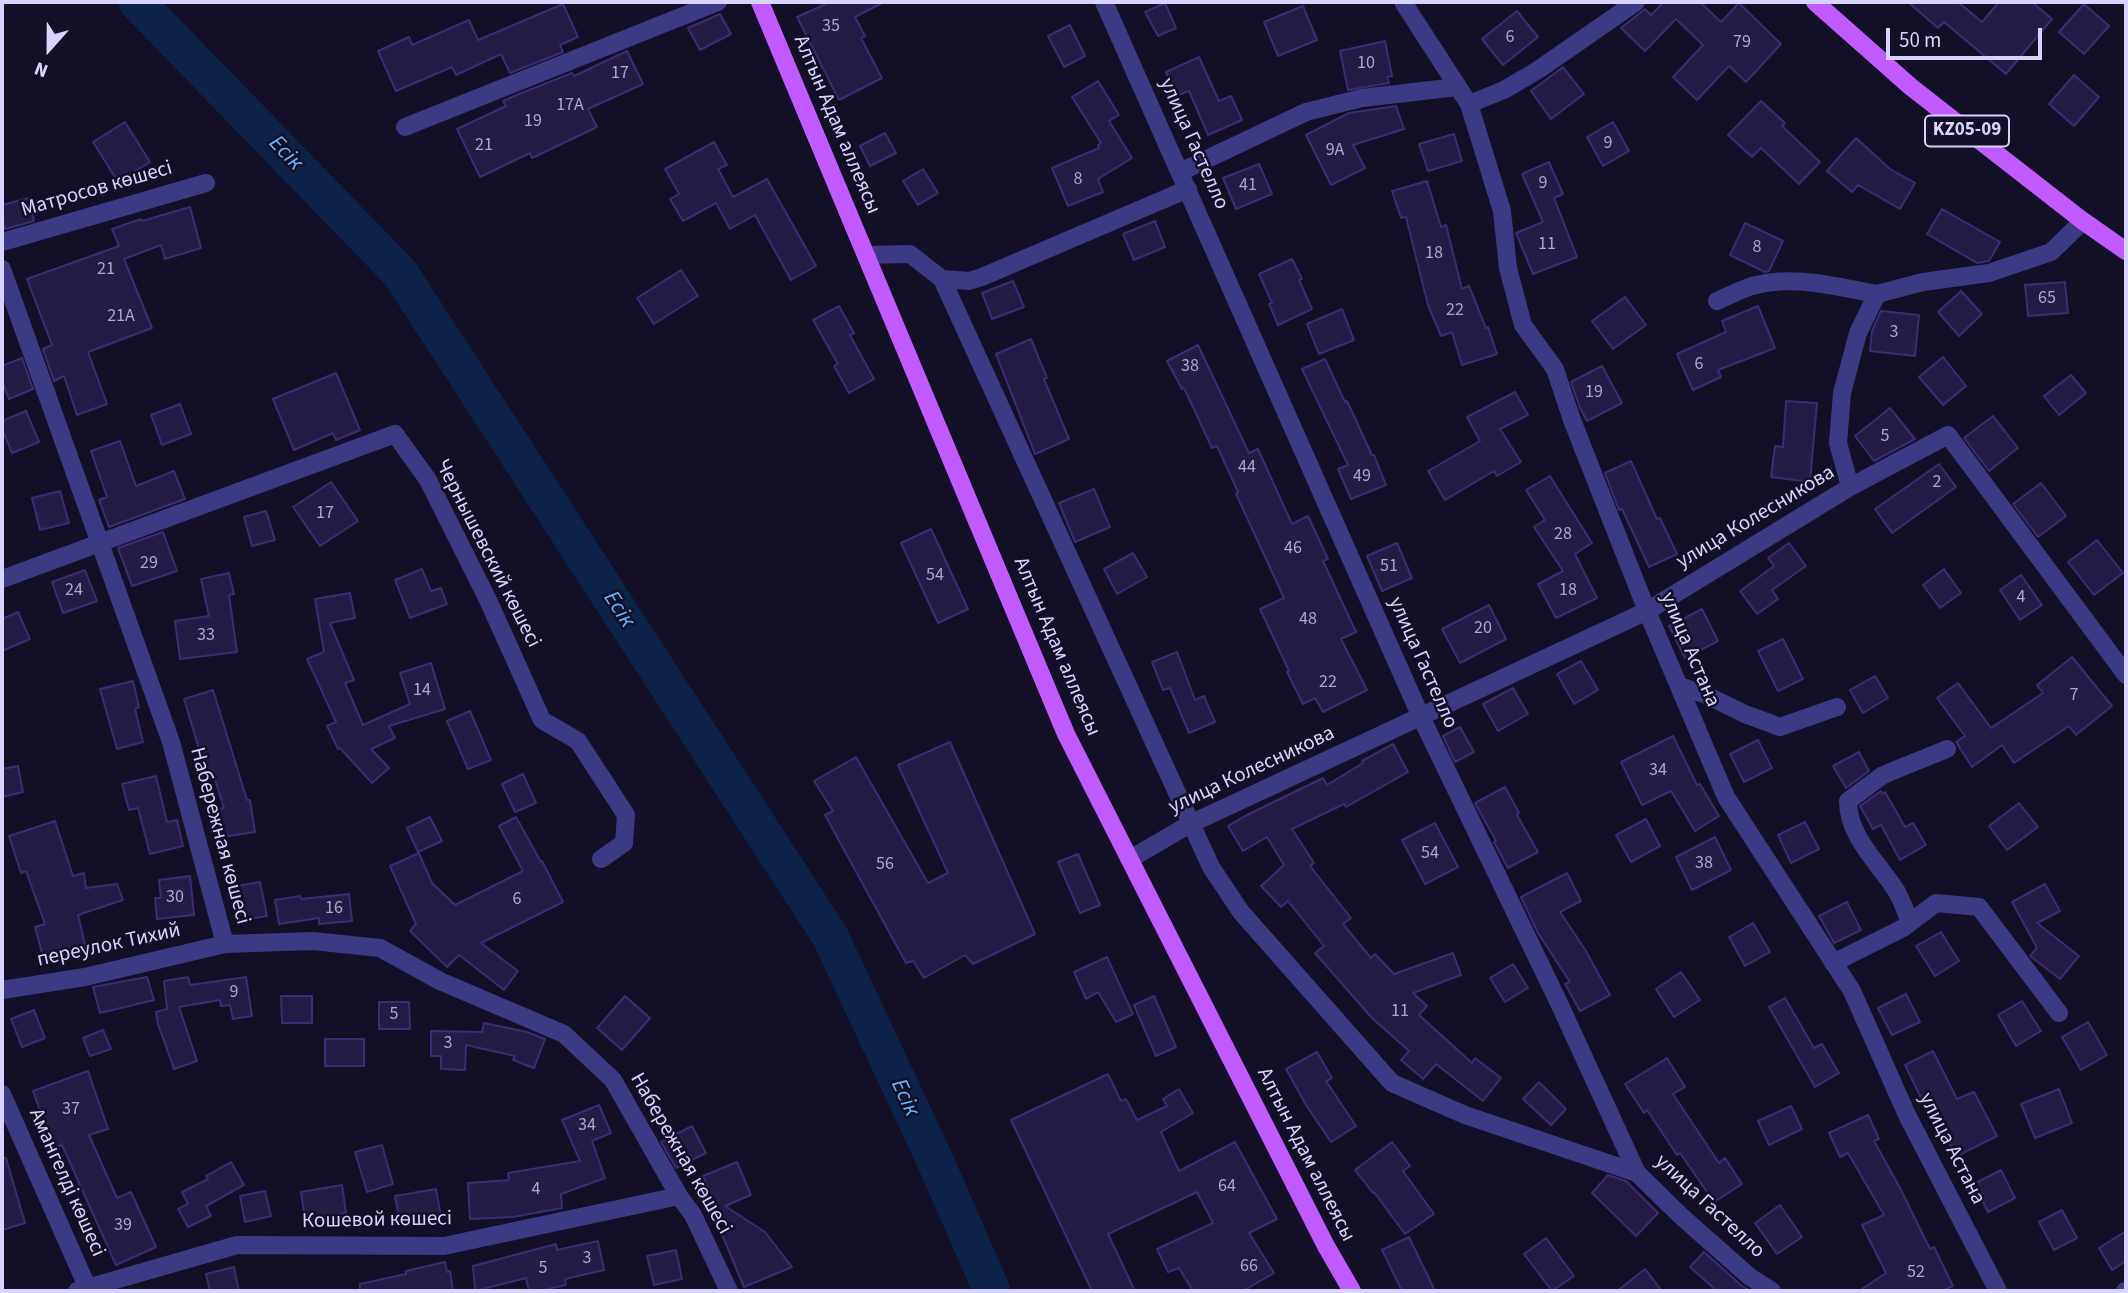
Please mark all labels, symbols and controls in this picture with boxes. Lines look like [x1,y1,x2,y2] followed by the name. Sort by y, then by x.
[14,14,84,84] north arrow
[1890,14,2046,58] scale bar
[822,16,840,38] house number: 35
[1899,25,1941,55] text: 50 m
[1506,27,1514,49] house number: 6
[787,32,885,218] street label: Алтын Адам аллеясы
[1733,32,1751,54] house number: 79
[1357,53,1375,75] house number: 10
[31,54,52,84] text: N
[611,63,629,85] house number: 17
[1153,74,1233,214] street label: улица Гастелло
[556,95,584,117] house number: 17А
[524,111,542,133] house number: 19
[1925,116,2009,146] road number: KZ05-09
[262,131,308,177] water label: Есік
[1604,133,1612,155] house number: 9
[475,135,493,157] house number: 21
[1326,140,1344,162] house number: 9А
[19,156,175,224] street label: Матросов көшесі
[1074,169,1082,191] house number: 8
[1539,173,1547,195] house number: 9
[1239,175,1257,197] house number: 41
[1538,234,1556,256] house number: 11
[1753,237,1761,259] house number: 8
[1425,243,1443,265] house number: 18
[97,259,115,281] house number: 21
[2038,288,2056,310] house number: 65
[1446,300,1464,322] house number: 22
[107,306,135,328] house number: 21А
[1890,322,1898,344] house number: 3
[1695,354,1703,376] house number: 6
[1181,356,1199,378] house number: 38
[1585,382,1603,404] house number: 19
[1881,426,1889,448] house number: 5
[429,456,545,652] street label: Чернышевский көшесі
[1238,457,1256,479] house number: 44
[1672,461,1840,575] street label: улица Колесникова
[1353,466,1371,488] house number: 49
[1933,472,1941,494] house number: 2
[316,503,334,525] house number: 17
[1554,524,1572,546] house number: 28
[1284,538,1302,560] house number: 46
[140,553,158,575] house number: 29
[1007,554,1105,740] street label: Алтын Адам аллеясы
[1380,556,1398,578] house number: 51
[926,565,944,587] house number: 54
[65,580,83,602] house number: 24
[1559,580,1577,602] house number: 18
[596,587,640,633] water label: Есік
[2017,587,2025,609] house number: 4
[1654,589,1724,711] street label: улица Астана
[1382,593,1462,733] street label: улица Гастелло
[1299,609,1317,631] house number: 48
[1474,618,1492,640] house number: 20
[197,625,215,647] house number: 33
[1319,672,1337,694] house number: 22
[413,680,431,702] house number: 14
[2070,685,2078,707] house number: 7
[1165,722,1339,820] street label: улица Колесникова
[183,745,255,927] street label: Набережная көшесі
[1649,760,1667,782] house number: 34
[1421,843,1439,865] house number: 54
[1695,853,1713,875] house number: 38
[876,854,894,876] house number: 56
[166,887,184,909] house number: 30
[513,889,521,911] house number: 6
[325,898,343,920] house number: 16
[35,918,183,974] street label: переулок Тихий
[230,982,238,1004] house number: 9
[1391,1001,1409,1023] house number: 11
[390,1004,398,1026] house number: 5
[444,1033,452,1055] house number: 3
[1250,1064,1360,1246] street label: Алтын Адам аллеясы
[624,1069,736,1239] street label: Набережная көшесі
[883,1075,925,1121] water label: Есік
[1912,1089,1990,1209] street label: улица Астана
[62,1099,80,1121] house number: 37
[22,1105,110,1261] street label: Амангелді көшесі
[578,1115,596,1137] house number: 34
[1649,1150,1769,1264] street label: улица Гастелло
[1218,1176,1236,1198] house number: 64
[532,1179,540,1201] house number: 4
[302,1207,452,1235] street label: Кошевой көшесі
[114,1215,132,1237] house number: 39
[583,1248,591,1270] house number: 3
[1240,1256,1258,1278] house number: 66
[539,1258,547,1280] house number: 5
[1907,1262,1925,1284] house number: 52

